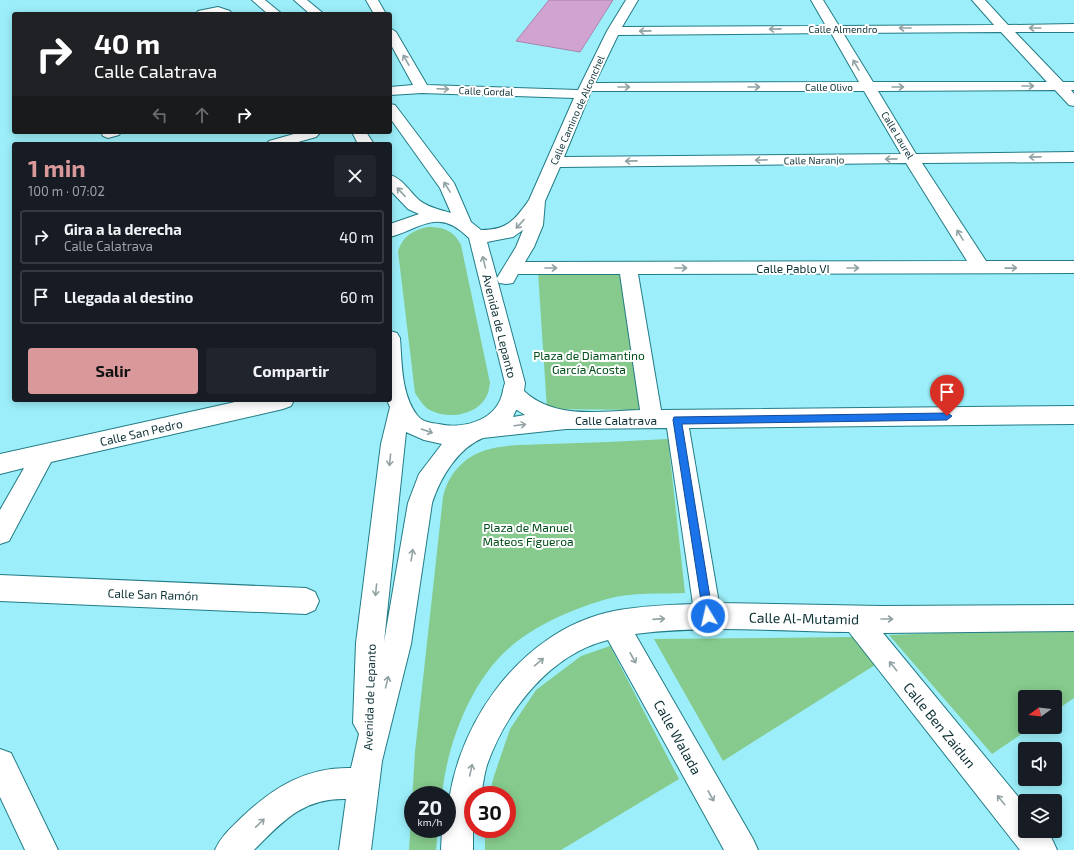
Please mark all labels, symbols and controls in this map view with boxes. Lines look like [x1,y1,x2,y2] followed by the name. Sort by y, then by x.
[809,23,878,35] street label: Calle Almendro
[899,24,912,32] one-way arrow
[1029,24,1042,32] one-way arrow
[769,25,782,33] one-way arrow
[94,26,160,60] text: 40 m
[639,27,652,35] one-way arrow
[28,28,80,80] icon: right
[547,53,607,167] street label: Calle Camino de Alconchel
[401,55,409,67] one-way arrow
[851,59,859,71] one-way arrow
[94,60,217,82] text: Calle Calatrava
[805,81,853,93] street label: Calle Olivo
[1021,82,1034,90] one-way arrow
[617,83,630,91] one-way arrow
[747,83,760,91] one-way arrow
[891,83,904,91] one-way arrow
[458,84,514,98] street label: Calle Gordal
[436,86,449,93] one-way arrow
[149,104,171,126] icon: left
[191,104,213,126] icon: ahead
[233,104,255,126] icon: right
[879,109,917,161] street label: Calle Laurel
[28,153,86,182] text: 1 min
[784,153,845,167] street label: Calle Naranjo
[1029,153,1042,161] one-way arrow
[334,155,376,197] button: close
[885,155,898,163] one-way arrow
[755,156,768,164] one-way arrow
[625,158,638,165] one-way arrow
[442,181,450,193] one-way arrow
[28,183,105,199] text: 100 m · 07:02
[397,188,406,198] one-way arrow
[515,219,525,229] one-way arrow
[64,220,182,238] text: Gira a la derecha
[30,226,52,248] icon: right
[339,228,374,246] text: 40 m
[956,230,964,241] one-way arrow
[64,238,153,254] text: Calle Calatrava
[479,256,487,269] one-way arrow
[756,261,830,275] street label: Calle Pablo VI
[544,264,557,272] one-way arrow
[674,264,687,272] one-way arrow
[846,264,859,272] one-way arrow
[1004,264,1017,272] one-way arrow
[480,273,520,380] street label: Avenida de Lepanto
[30,286,52,308] icon: arrive
[64,288,193,306] text: Llegada al destino
[340,288,374,306] text: 60 m
[28,348,198,394] button: Salir
[206,348,376,394] button: Compartir
[533,348,645,376] park label: Plaza de Diamantino García Acosta
[930,375,964,416] pin
[936,381,958,403] icon: arrive
[575,413,657,427] street label: Calle Calatrava
[98,416,184,448] street label: Calle San Pedro
[513,421,526,429] one-way arrow
[421,428,434,435] one-way arrow
[386,453,394,466] one-way arrow
[482,520,574,548] park label: Plaza de Manuel Mateos Figueroa
[408,549,416,562] one-way arrow
[372,583,379,596] one-way arrow
[107,585,199,603] street label: Calle San Ramón
[687,595,729,637] position arrow
[749,609,859,627] street label: Calle Al-Mutamid
[652,615,665,622] one-way arrow
[880,615,893,623] one-way arrow
[360,643,378,750] street label: Avenida de Lepanto
[630,652,638,664] one-way arrow
[534,657,544,666] one-way arrow
[888,661,897,672] one-way arrow
[384,676,391,689] one-way arrow
[900,679,980,771] street label: Calle Ben Zaidun
[1018,690,1062,734] north arrow
[1018,690,1062,838] map controls
[650,697,706,777] street label: Calle Walada
[1018,742,1062,786] button: sound
[468,764,476,777] one-way arrow
[464,786,516,838] speed limit sign: 30
[708,790,716,802] one-way arrow
[1018,794,1062,838] button: layers
[418,795,442,819] text: 20
[996,795,1005,806] one-way arrow
[418,816,442,828] text: km/h
[255,818,265,828] one-way arrow

